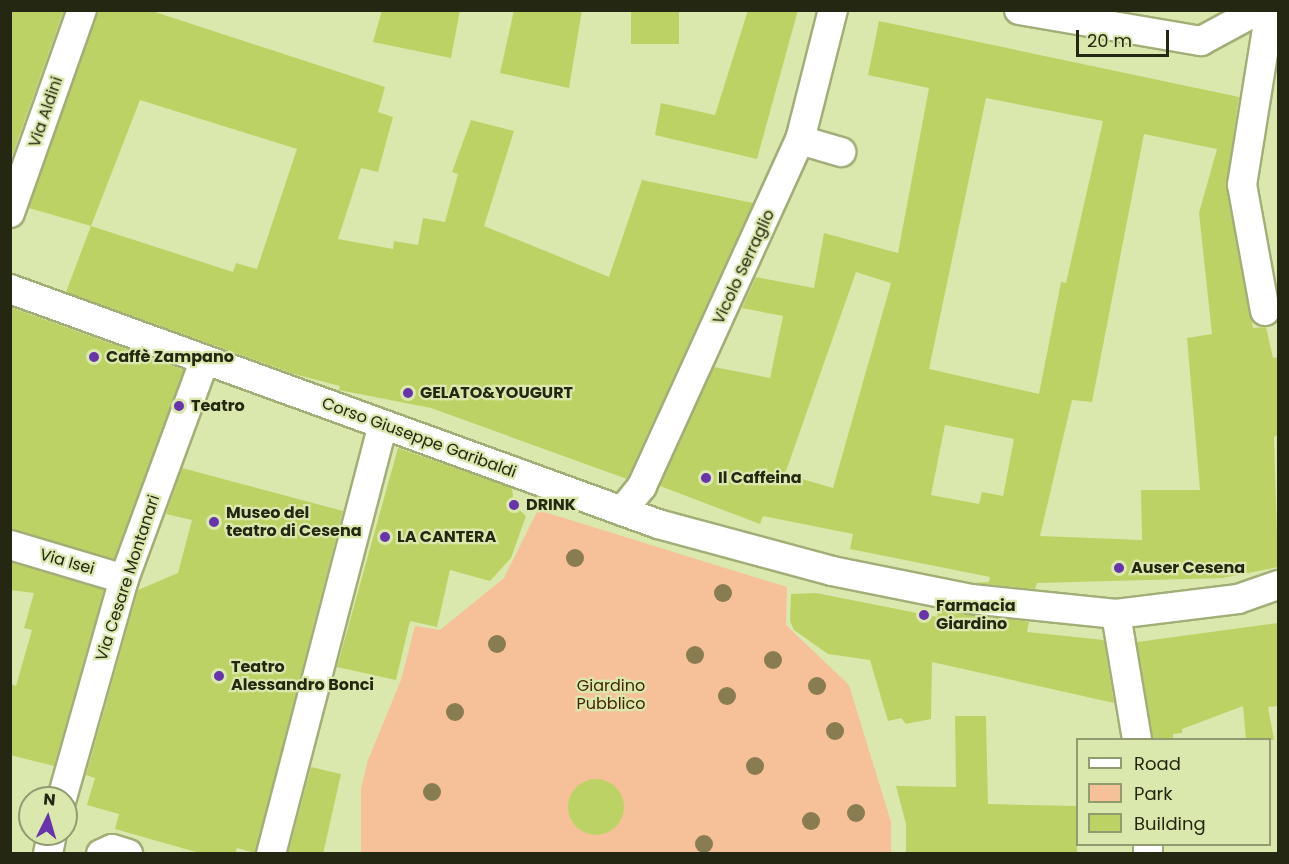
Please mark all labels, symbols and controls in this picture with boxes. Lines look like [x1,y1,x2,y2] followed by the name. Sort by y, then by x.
[1079,18,1172,56] scale bar
[1087,28,1132,53] text: 20 m
[25,74,67,150] street label: Via Aldini
[709,207,779,327] street label: Vicolo Serraglio
[106,347,234,367] place label: Caffè Zampano
[87,350,101,364] marker: Caffè Zampano
[420,383,573,403] place label: GELATO&YOUGURT
[401,386,415,400] marker: GELATO&YOUGURT
[319,394,519,482] street label: Corso Giuseppe Garibaldi
[191,396,245,416] place label: Teatro
[172,399,186,413] marker: Teatro
[718,468,802,488] place label: Il Caffeina
[699,471,713,485] marker: Il Caffeina
[92,493,164,663] street label: Via Cesare Montanari
[526,495,576,515] place label: DRINK
[507,498,521,512] marker: DRINK
[226,503,362,541] place label: Museo del teatro di Cesena
[207,515,221,529] marker: Museo del teatro di Cesena
[397,527,496,547] place label: LA CANTERA
[378,530,392,544] marker: LA CANTERA
[37,545,97,579] street label: Via Isei
[1131,558,1245,578] place label: Auser Cesena
[1112,561,1126,575] marker: Auser Cesena
[936,596,1016,634] place label: Farmacia Giardino
[917,608,931,622] marker: Farmacia Giardino
[231,657,374,695] place label: Teatro Alessandro Bonci
[212,669,226,683] marker: Teatro Alessandro Bonci
[577,676,645,714] park label: Giardino Pubblico
[1076,738,1271,846] legend
[1134,751,1181,776] text: Road
[1134,781,1173,806] text: Park
[18,786,78,846] north arrow
[42,788,56,812] text: N
[1134,811,1206,836] text: Building

